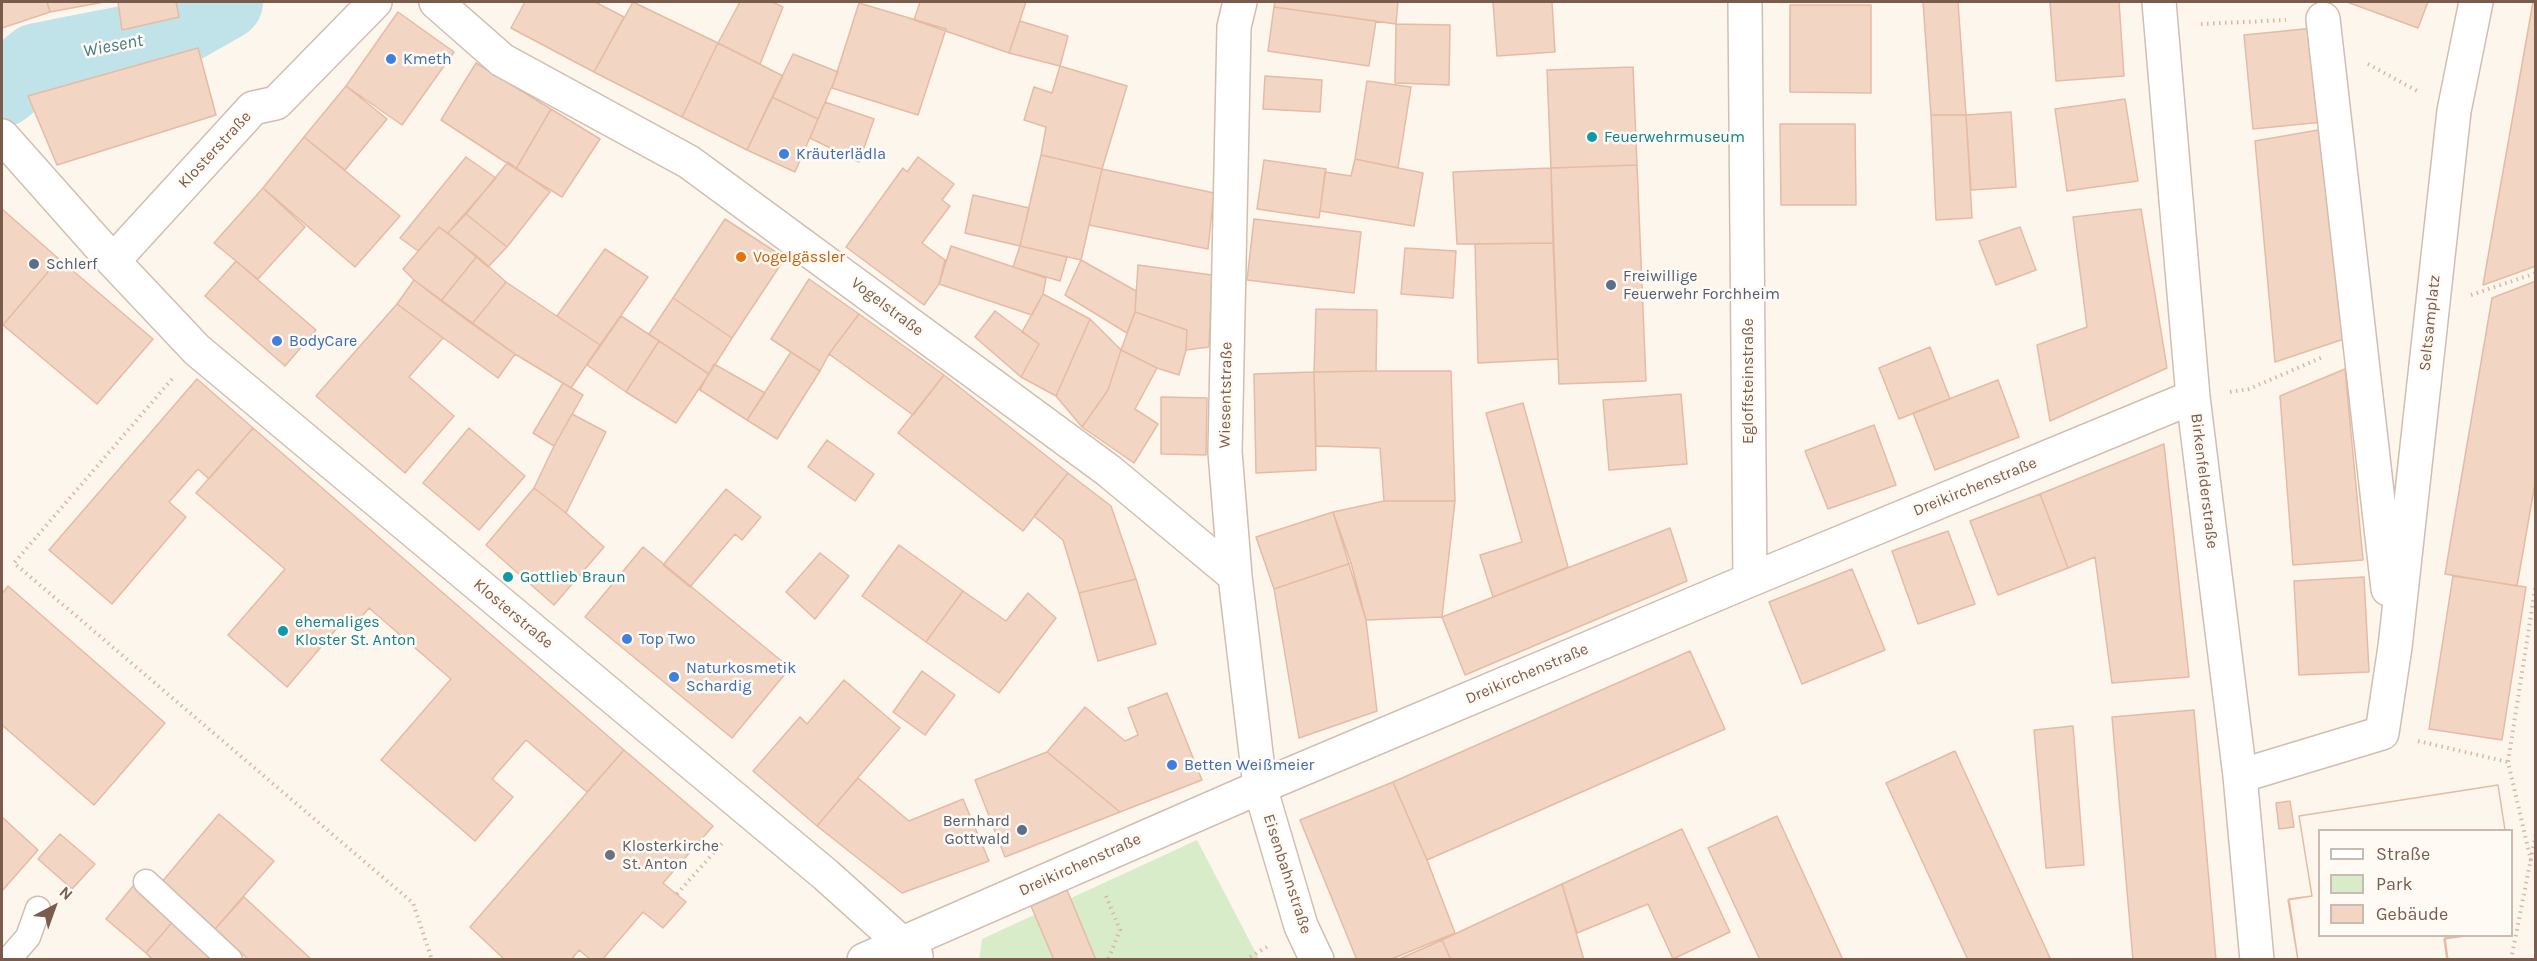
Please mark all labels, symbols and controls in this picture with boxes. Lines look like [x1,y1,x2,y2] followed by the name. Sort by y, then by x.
[81,30,145,62] water label: Wiesent
[403,49,452,69] place label: Kmeth
[384,52,398,66] marker: Kmeth
[174,107,256,193] street label: Klosterstraße
[1604,127,1745,147] place label: Feuerwehrmuseum
[1585,130,1599,144] marker: Feuerwehrmuseum
[796,144,886,164] place label: Kräuterlädla
[777,147,791,161] marker: Kräuterlädla
[753,247,845,267] place label: Vogelgässler
[734,250,748,264] marker: Vogelgässler
[46,254,98,274] place label: Schlerf
[27,257,41,271] marker: Schlerf
[1623,266,1780,304] place label: Freiwillige Feuerwehr Forchheim
[847,273,927,341] street label: Vogelstraße
[2415,274,2445,372] street label: Seltsamplatz
[1604,278,1618,292] marker: Freiwillige Feuerwehr Forchheim
[1738,318,1758,444] street label: Egloffsteinstraße
[289,331,357,351] place label: BodyCare
[270,334,284,348] marker: BodyCare
[1215,342,1237,448] street label: Wiesentstraße
[2186,412,2222,550] street label: Birkenfelderstraße
[1910,453,2040,521] street label: Dreikirchenstraße
[520,567,626,587] place label: Gottlieb Braun
[501,570,515,584] marker: Gottlieb Braun
[469,575,557,653] street label: Klosterstraße
[295,612,416,650] place label: ehemaliges Kloster St. Anton
[276,624,290,638] marker: ehemaliges Kloster St. Anton
[639,629,696,649] place label: Top Two
[620,632,634,646] marker: Top Two
[1463,639,1591,709] street label: Dreikirchenstraße
[686,658,796,696] place label: Naturkosmetik Schardig
[667,670,681,684] marker: Naturkosmetik Schardig
[1184,755,1314,775] place label: Betten Weißmeier
[1165,758,1179,772] marker: Betten Weißmeier
[943,811,1010,849] place label: Bernhard Gottwald
[1259,812,1315,936] street label: Eisenbahnstraße
[1015,823,1029,837] marker: Bernhard Gottwald
[1016,829,1144,901] street label: Dreikirchenstraße
[2318,829,2513,937] legend
[622,836,719,874] place label: Klosterkirche St. Anton
[2376,843,2430,865] text: Straße
[603,848,617,862] marker: Klosterkirche St. Anton
[2376,873,2413,895] text: Park
[24,877,84,937] north arrow
[56,882,77,904] text: N
[2376,903,2448,925] text: Gebäude

